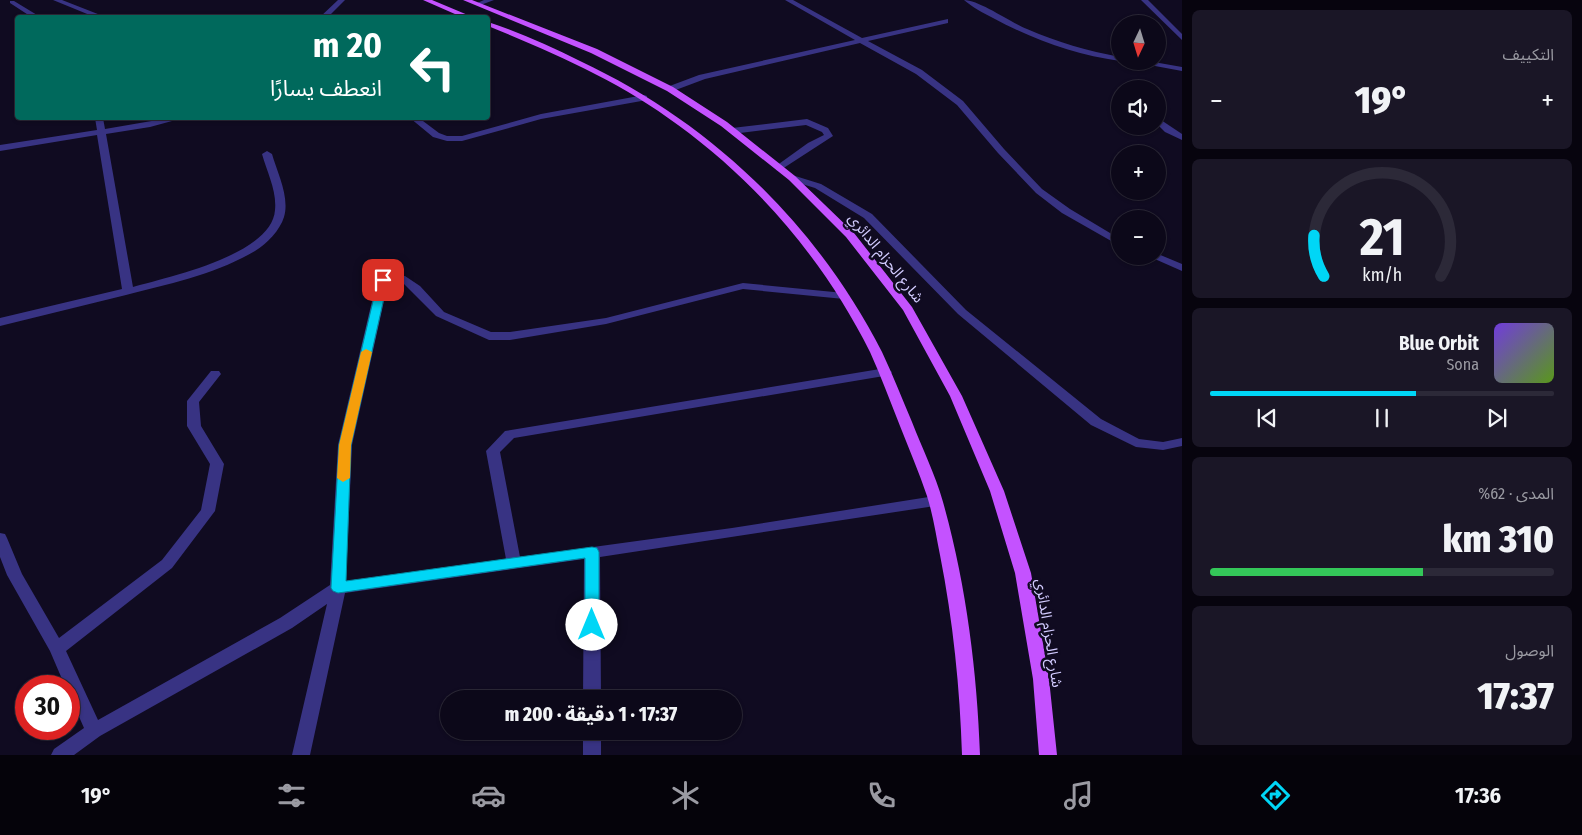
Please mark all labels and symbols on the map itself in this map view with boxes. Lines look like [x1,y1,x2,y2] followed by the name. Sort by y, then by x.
[1111,15,1166,70] north arrow
[842,210,928,309] street label: شارع الحزام الدائري
[362,259,404,301] pin
[1029,577,1067,689] street label: شارع الحزام الدائري
[565,598,617,650] position arrow
[15,675,80,740] speed limit sign: 30

